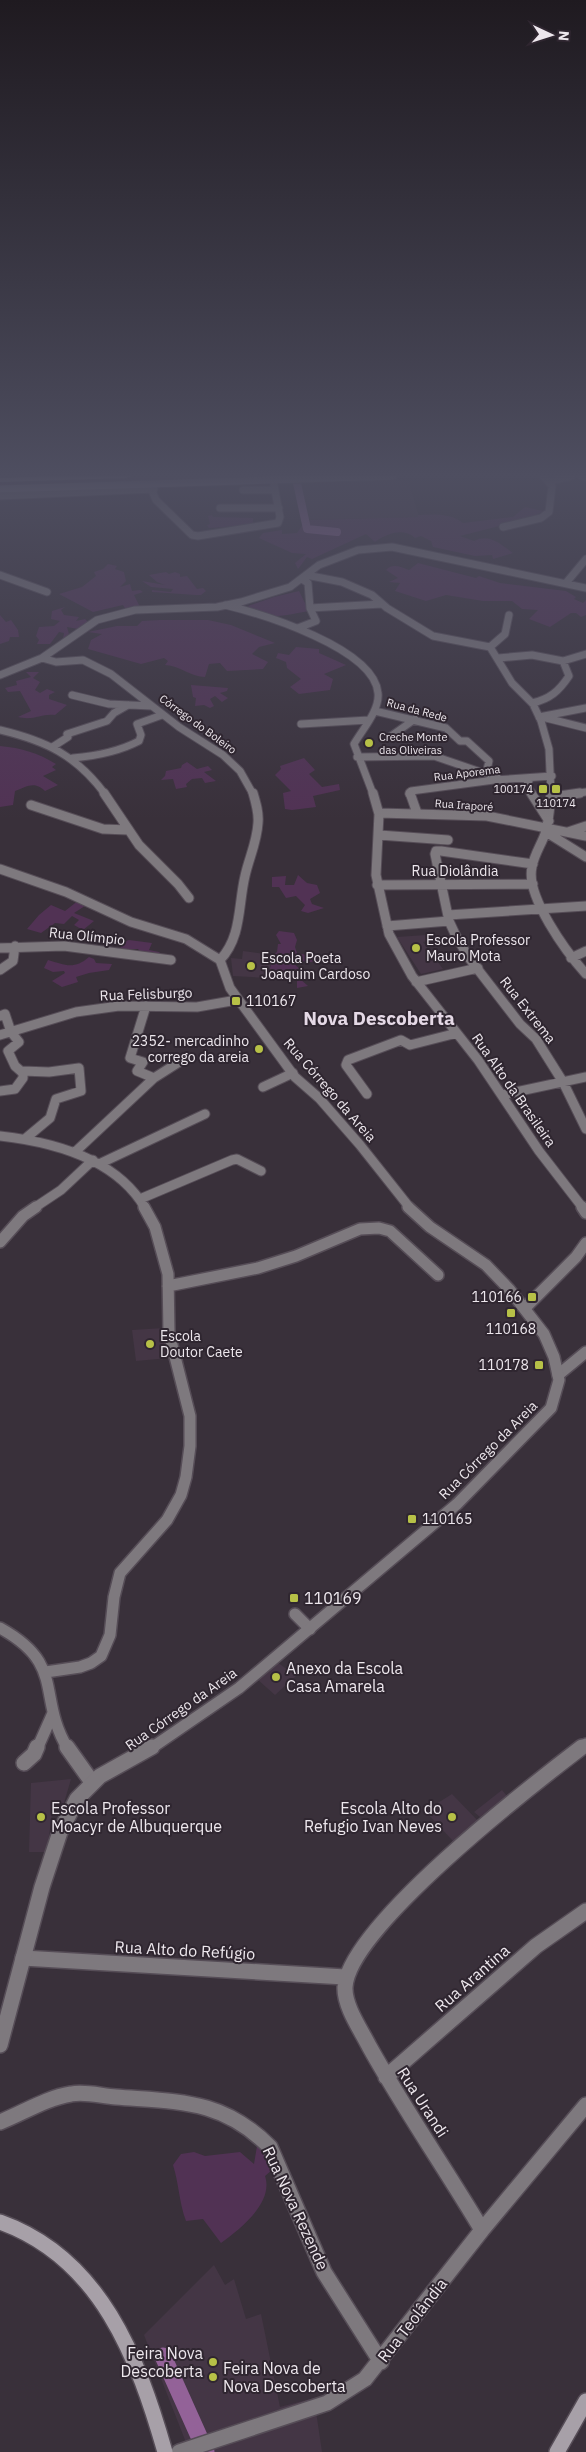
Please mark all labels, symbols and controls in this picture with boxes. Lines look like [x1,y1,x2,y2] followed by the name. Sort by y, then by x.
[526,10,576,60] north arrow
[555,30,573,42] text: N
[157,691,239,757] street label: Córrego do Boleiro
[385,695,449,725] street label: Rua da Rede
[379,730,447,757] place label: Creche Monte das Oliveiras
[363,737,375,749] marker: Creche Monte das Oliveiras
[433,762,501,784] street label: Rua Aporema
[493,782,533,796] place label: 100174
[537,783,549,795] marker: 100174
[550,783,562,795] marker: 110174
[434,796,494,814] street label: Rua Iraporé
[536,796,576,810] place label: 110174
[412,862,499,880] street label: Rua Diolândia
[48,923,126,949] street label: Rua Olímpio
[426,931,530,965] place label: Escola Professor Mauro Mota
[410,942,422,954] marker: Escola Professor Mauro Mota
[261,949,371,983] place label: Escola Poeta Joaquim Cardoso
[245,960,257,972] marker: Escola Poeta Joaquim Cardoso
[496,973,560,1048] street label: Rua Extrema
[99,983,193,1005] street label: Rua Felisburgo
[246,992,296,1010] place label: 110167
[230,995,242,1007] marker: 110167
[303,1006,455,1030] district label: Nova Descoberta
[468,1030,560,1151] street label: Rua Alto da Brasileira
[132,1032,250,1066] place label: 2352- mercadinho corrego da areia
[280,1034,380,1146] street label: Rua Córrego da Areia
[253,1043,265,1055] marker: 2352- mercadinho corrego da areia
[472,1288,522,1306] place label: 110166
[526,1291,538,1303] marker: 110166
[505,1307,517,1319] marker: 110168
[486,1320,536,1338] place label: 110168
[160,1327,243,1361] place label: Escola Doutor Caete
[144,1338,156,1350] marker: Escola Doutor Caete
[479,1356,529,1374] place label: 110178
[533,1359,545,1371] marker: 110178
[435,1397,541,1503] street label: Rua Córrego da Areia
[422,1510,472,1528] place label: 110165
[406,1513,418,1525] marker: 110165
[304,1588,362,1608] place label: 110169
[288,1592,300,1604] marker: 110169
[286,1658,404,1696] place label: Anexo da Escola Casa Amarela
[122,1663,241,1754] street label: Rua Córrego da Areia
[270,1671,282,1683] marker: Anexo da Escola Casa Amarela
[51,1798,222,1836] place label: Escola Professor Moacyr de Albuquerque
[304,1798,442,1836] place label: Escola Alto do Refugio Ivan Neves
[35,1811,47,1823] marker: Escola Professor Moacyr de Albuquerque
[446,1811,458,1823] marker: Escola Alto do Refugio Ivan Neves
[114,1936,256,1964] street label: Rua Alto do Refúgio
[430,1940,514,2016] street label: Rua Arantina
[393,2063,453,2141] street label: Rua Urandi
[259,2143,333,2273] street label: Rua Nova Rezende
[373,2274,451,2366] street label: Rua Teolândia
[121,2343,203,2381] place label: Feira Nova Descoberta
[207,2356,219,2368] marker: Feira Nova Descoberta
[223,2358,346,2396] place label: Feira Nova de Nova Descoberta
[207,2371,219,2383] marker: Feira Nova de Nova Descoberta

